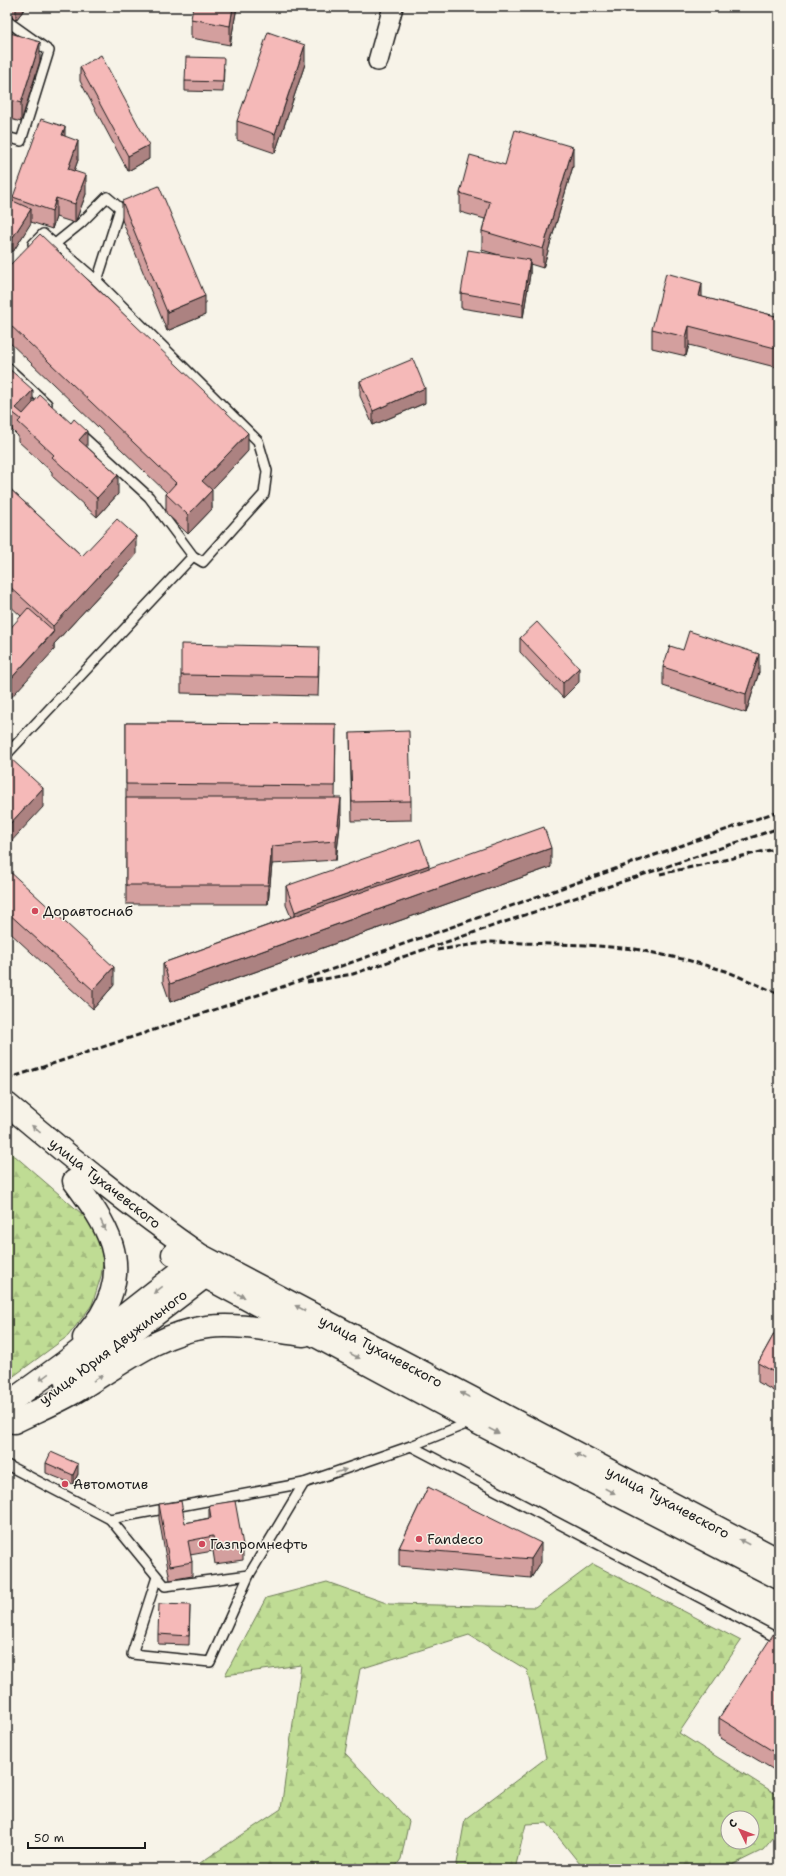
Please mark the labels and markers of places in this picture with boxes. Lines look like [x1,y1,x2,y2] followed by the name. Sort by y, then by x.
[43,902,133,920] place label: Доравтоснаб
[30,906,40,916] marker: Доравтоснаб
[73,1475,148,1493] place label: Автомотив
[60,1479,70,1489] marker: Автомотив
[427,1530,483,1548] place label: Fandeco
[414,1534,424,1544] marker: Fandeco
[210,1535,308,1553] place label: Газпромнефть
[197,1539,207,1549] marker: Газпромнефть

